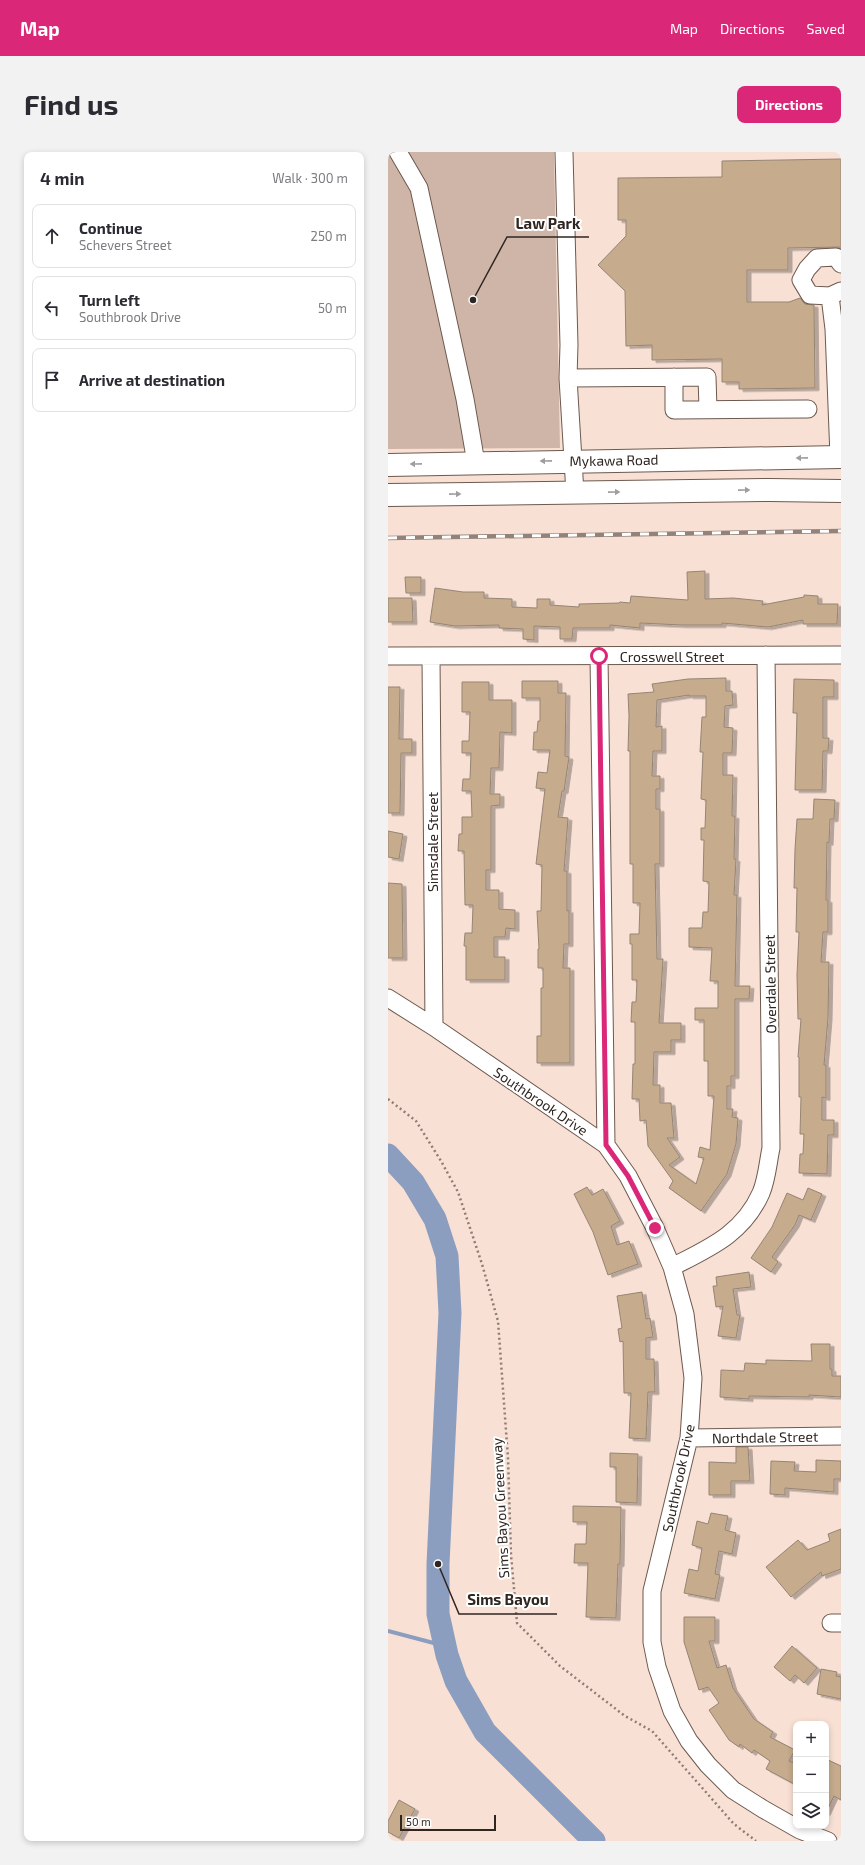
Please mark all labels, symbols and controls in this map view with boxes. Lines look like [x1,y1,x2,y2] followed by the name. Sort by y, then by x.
[20,17,60,40] text: Map
[670,20,698,37] text: Map
[720,20,785,37] text: Directions
[807,20,845,37] text: Saved
[737,86,841,123] button: Directions
[24,87,118,121] text: Find us
[40,168,84,188] text: 4 min
[272,170,348,186] text: Walk · 300 m
[507,210,589,237] callout: Law Park
[516,214,581,232] text: Law Park
[79,219,142,237] text: Continue
[41,225,63,247] icon: ahead
[311,228,347,244] text: 250 m
[79,237,172,253] text: Schevers Street
[79,291,140,309] text: Turn left
[41,297,63,319] icon: left
[318,300,347,316] text: 50 m
[79,309,181,325] text: Southbrook Drive
[41,369,63,391] icon: arrive
[79,371,225,389] text: Arrive at destination
[569,451,659,469] street label: Mykawa Road
[795,455,808,461] one-way arrow
[539,458,552,464] one-way arrow
[409,461,422,467] one-way arrow
[738,487,751,493] one-way arrow
[608,489,621,495] one-way arrow
[449,491,462,497] one-way arrow
[590,647,608,665] route start
[620,648,724,665] street label: Crosswell Street
[424,792,441,892] street label: Simsdale Street
[761,934,779,1034] street label: Overdale Street
[491,1063,591,1139] street label: Southbrook Drive
[646,1219,664,1237] route end
[658,1422,698,1534] street label: Southbrook Drive
[712,1428,818,1446] street label: Northdale Street
[488,1437,512,1579] street label: Sims Bayou Greenway
[459,1587,557,1614] callout: Sims Bayou
[467,1590,549,1609] text: Sims Bayou
[793,1721,829,1829] map controls
[793,1721,829,1757] button: +
[793,1757,829,1793] button: −
[793,1793,829,1829] button: layers
[400,1813,496,1832] scale bar
[406,1815,431,1828] text: 50 m

